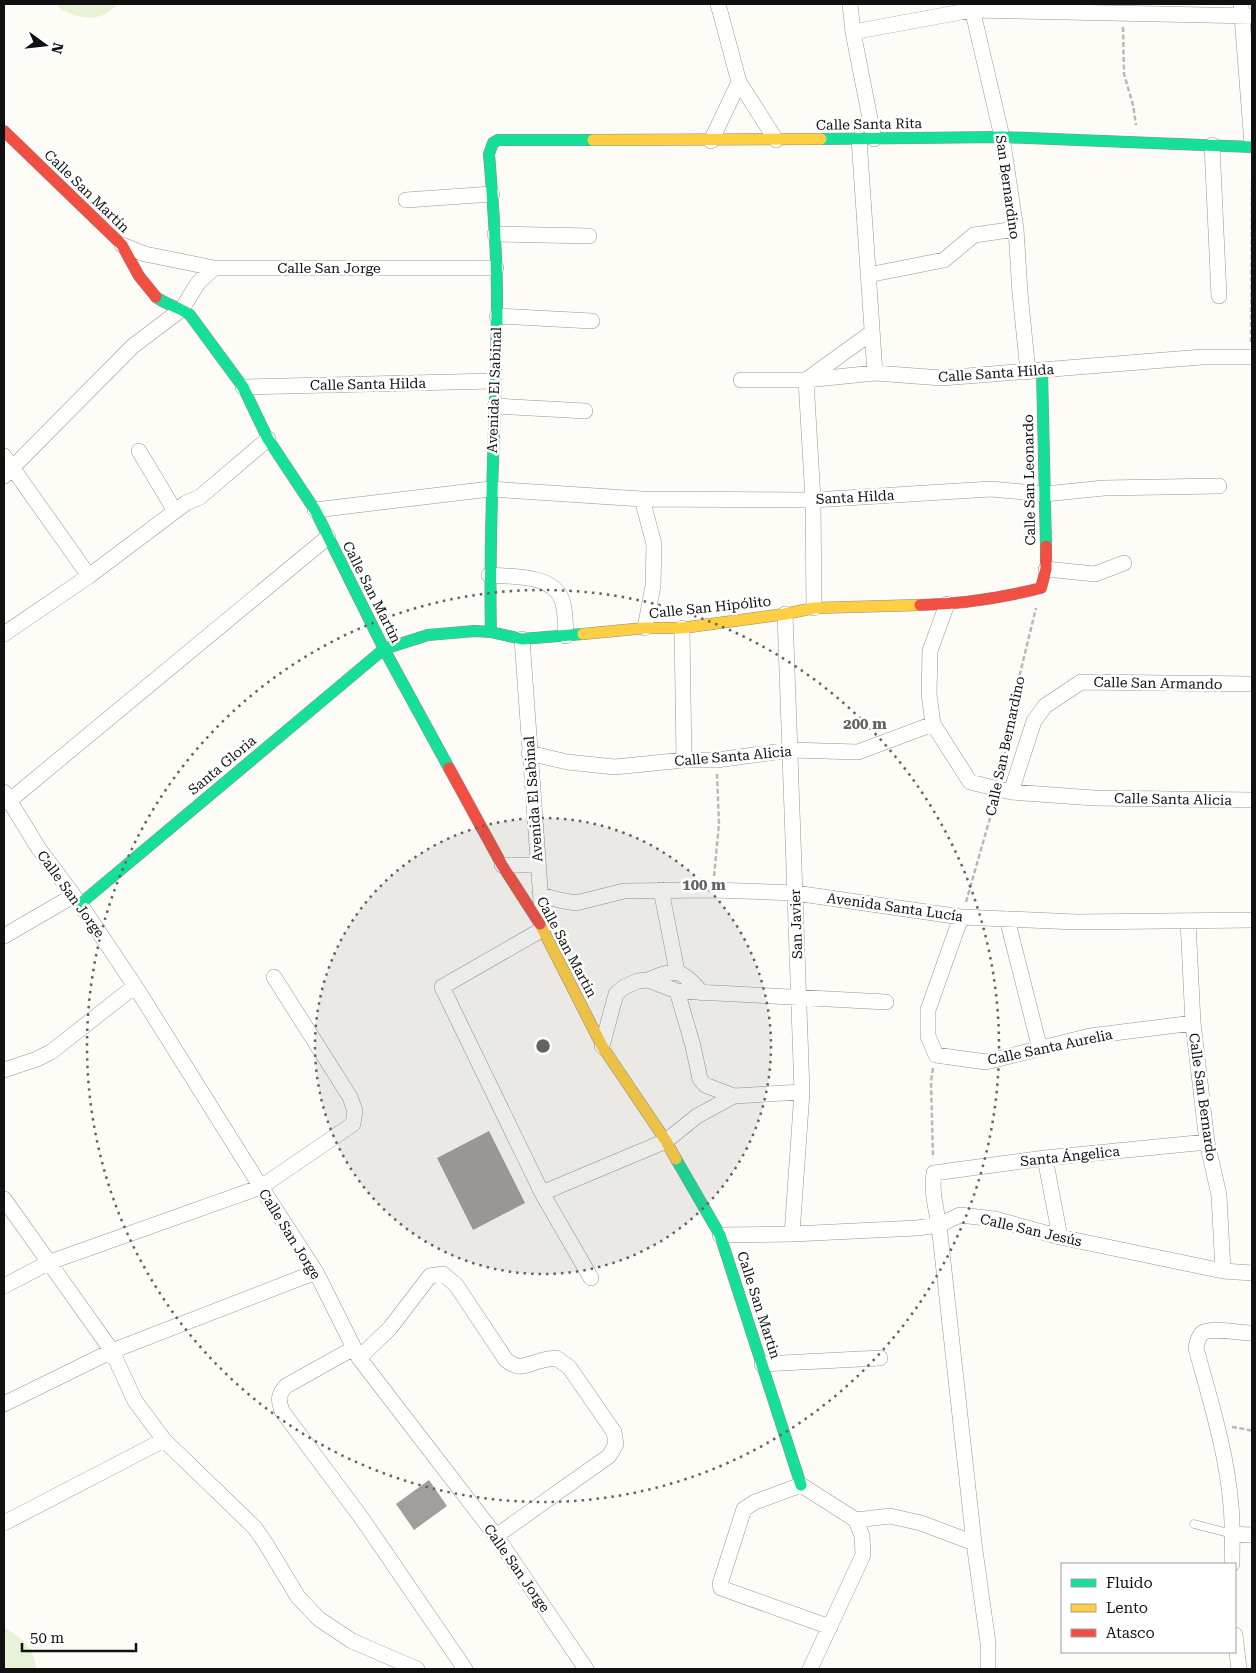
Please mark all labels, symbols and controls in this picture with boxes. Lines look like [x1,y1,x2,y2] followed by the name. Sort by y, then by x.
[20,20,70,70] north arrow
[48,41,67,56] text: N
[816,115,923,133] street label: Calle Santa Rita
[993,134,1023,240] street label: San Bernardino
[41,146,133,236] street label: Calle San Martín
[277,260,381,276] street label: Calle San Jorge
[484,326,504,453] street label: Avenida El Sabinal
[937,361,1055,385] street label: Calle Santa Hilda
[310,375,427,393] street label: Calle Santa Hilda
[1020,414,1038,546] street label: Calle San Leonardo
[815,487,895,507] street label: Santa Hilda
[339,538,405,646] street label: Calle San Martin
[648,593,772,621] street label: Calle San Hipólito
[1093,674,1223,692] street label: Calle San Armando
[982,675,1028,817] street label: Calle San Bernardino
[843,715,887,733] text: 200 m
[185,732,259,798] street label: Santa Gloria
[521,735,545,862] street label: Avenida El Sabinal
[674,743,793,769] street label: Calle Santa Alicia
[1114,790,1232,808] street label: Calle Santa Alicia
[34,847,108,941] street label: Calle San Jorge
[682,876,726,894] text: 100 m
[787,889,805,959] street label: San Javier
[826,890,965,925] street label: Avenida Santa Lucía
[534,894,600,1000] street label: Calle San Martin
[986,1026,1114,1068] street label: Calle Santa Aurelia
[1186,1032,1220,1162] street label: Calle San Bernardo
[534,1037,552,1055] centre of rings
[1019,1143,1121,1169] street label: Santa Ángelica
[256,1186,324,1282] street label: Calle San Jorge
[979,1211,1084,1250] street label: Calle San Jesús
[734,1249,784,1361] street label: Calle San Martin
[481,1521,553,1615] street label: Calle San Jorge
[1061,1563,1236,1653] legend
[1106,1574,1153,1592] text: Fluido
[1106,1599,1148,1617] text: Lento
[22,1620,136,1652] scale bar
[1106,1624,1155,1642] text: Atasco
[30,1629,65,1647] text: 50 m

